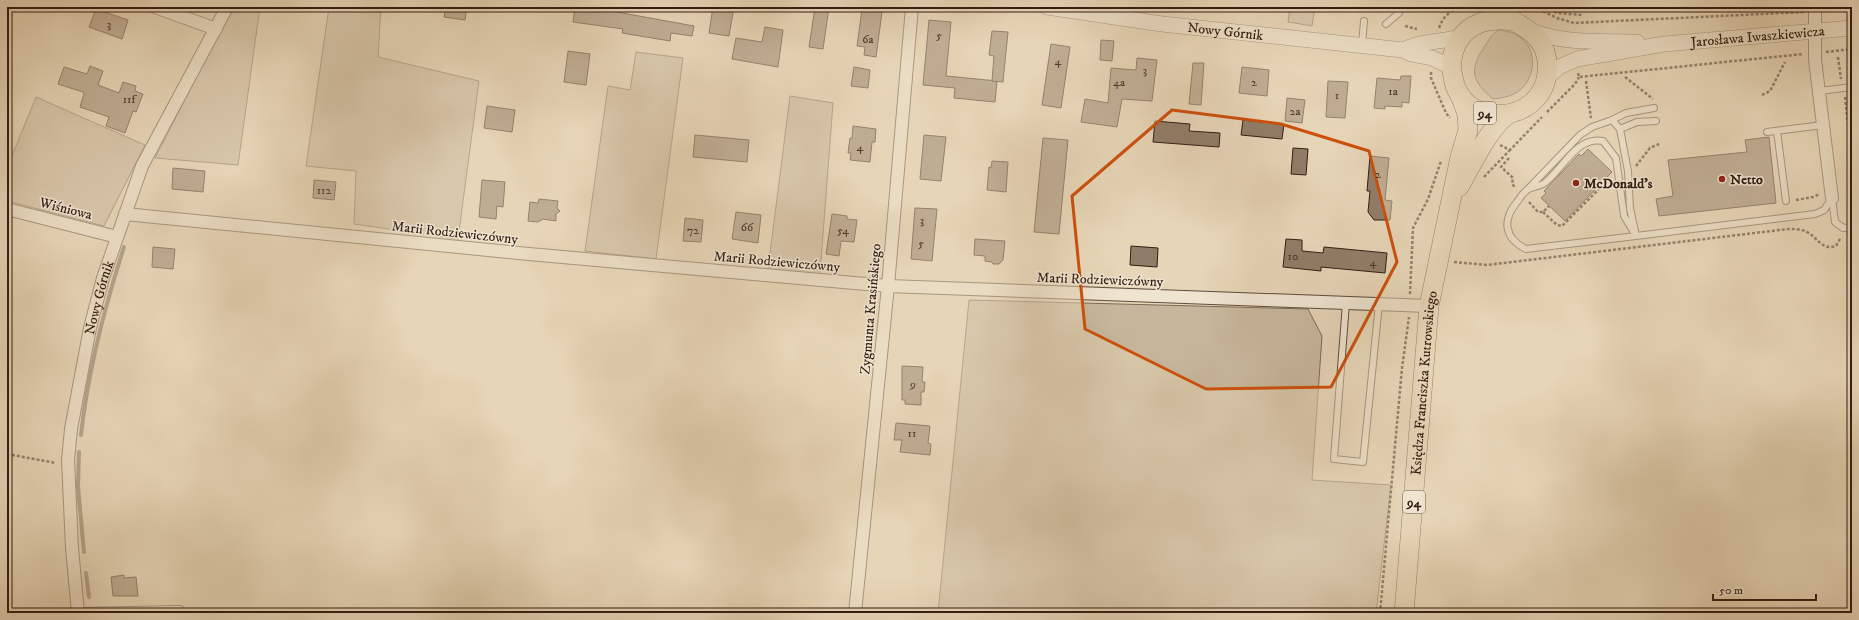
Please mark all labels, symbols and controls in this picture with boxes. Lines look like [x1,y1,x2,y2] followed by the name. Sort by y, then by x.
[107,17,111,32] house number: 3
[1186,19,1264,45] street label: Nowy Górnik
[1688,22,1825,52] street label: Jarosława Iwaszkiewicza
[936,28,942,43] house number: 5
[862,32,875,47] house number: 6a
[1055,54,1063,69] house number: 4
[1143,63,1147,78] house number: 3
[1113,75,1126,90] house number: 4a
[1251,75,1257,90] house number: 2
[1388,84,1399,99] house number: 1a
[1335,88,1339,103] house number: 1
[123,92,137,107] house number: 11f
[1474,102,1496,124] road number: 94
[1290,104,1301,119] house number: 2a
[857,140,865,155] house number: 4
[1375,167,1381,182] house number: 2
[1730,171,1763,189] place label: Netto
[1717,174,1727,184] marker: Netto
[1584,175,1653,193] place label: McDonald's
[1571,178,1581,188] marker: McDonald's
[317,183,331,198] house number: 112
[37,193,94,224] street label: Wiśniowa
[920,213,924,228] house number: 3
[391,217,519,249] street label: Marii Rodziewiczówny
[741,220,754,235] house number: 66
[687,223,699,238] house number: 72
[837,223,850,238] house number: 54
[918,236,924,251] house number: 5
[856,243,886,375] street label: Zygmunta Krasińskiego
[713,247,841,277] street label: Marii Rodziewiczówny
[1288,249,1298,264] house number: 10
[1370,255,1378,270] house number: 4
[81,258,118,336] street label: Nowy Górnik
[1036,269,1164,291] street label: Marii Rodziewiczówny
[1407,289,1442,476] street label: Księdza Franciszka Kutrowskiego
[909,377,916,392] house number: 9
[908,426,916,441] house number: 11
[1403,491,1425,513] road number: 94
[1713,576,1816,602] scale bar
[1719,583,1743,598] text: 50 m

